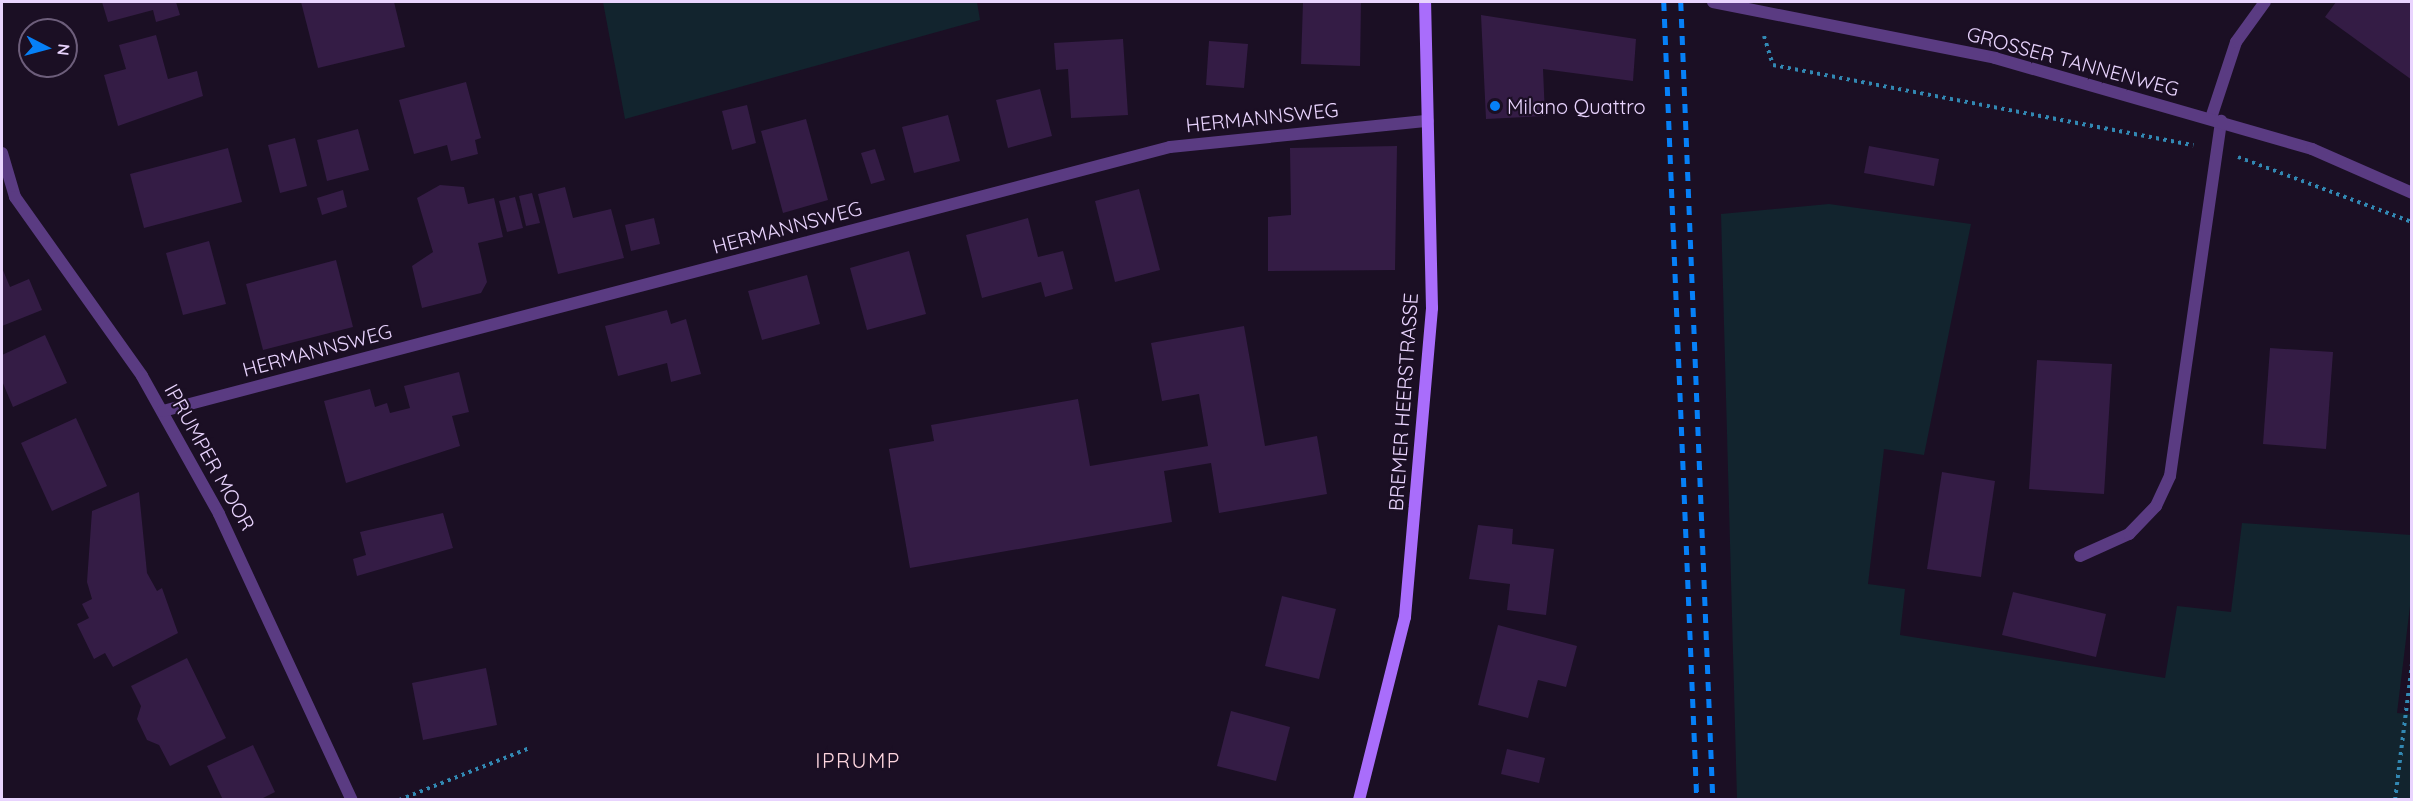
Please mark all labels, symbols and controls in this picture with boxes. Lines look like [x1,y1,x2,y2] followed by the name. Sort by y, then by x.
[18,18,78,78] north arrow
[1964,21,2182,101] street label: GROSSER TANNENWEG
[53,43,74,57] text: N
[1507,94,1646,118] place label: Milano Quattro
[1184,97,1340,137] street label: HERMANNSWEG
[1488,99,1502,113] marker: Milano Quattro
[710,196,864,258] street label: HERMANNSWEG
[1383,292,1423,512] street label: BREMER HEERSTRASSE
[240,319,394,381] street label: HERMANNSWEG
[160,380,260,534] street label: IPRUMPER MOOR
[815,747,901,773] district label: IPRUMP

